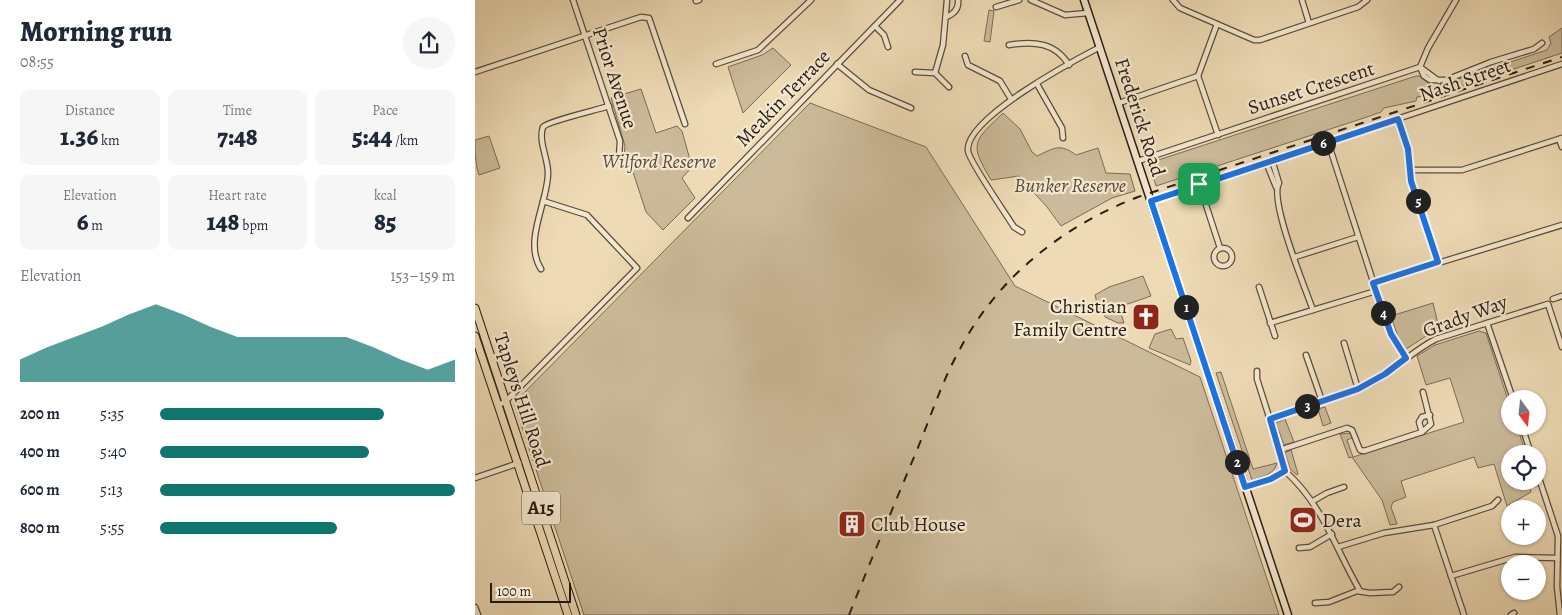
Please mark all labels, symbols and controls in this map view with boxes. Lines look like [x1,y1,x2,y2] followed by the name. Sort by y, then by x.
[20,13,172,51] text: Morning run
[403,17,455,69] button: share
[586,24,644,132] street label: Prior Avenue
[730,43,836,153] street label: Meakin Terrace
[20,51,54,73] text: 08:55
[1416,52,1515,108] street label: Nash Street
[1108,54,1172,180] street label: Frederick Road
[1244,55,1378,121] street label: Sunset Crescent
[65,101,115,120] text: Distance
[223,101,252,120] text: Time
[372,101,398,120] text: Pace
[60,120,98,154] text: 1.36
[217,120,258,154] text: 7:48
[352,120,392,154] text: 5:44
[1311,130,1335,156] pin: 6
[98,131,120,150] text: km
[392,131,418,150] text: /km
[1320,134,1327,153] text: 6
[602,148,716,175] park label: Wilford Reserve
[1178,163,1220,205] pin
[1185,170,1213,198] icon: arrive
[1014,172,1126,199] park label: Bunker Reserve
[63,186,117,205] text: Elevation
[208,186,267,205] text: Heart rate
[374,186,396,205] text: kcal
[1405,188,1431,214] pin: 5
[1416,192,1421,211] text: 5
[77,205,89,239] text: 6
[206,205,240,239] text: 148
[374,205,396,239] text: 85
[89,216,103,235] text: m
[240,216,268,235] text: bpm
[20,265,81,287] text: Elevation
[390,265,455,287] text: 153–159 m
[1419,288,1512,344] street label: Grady Way
[1013,293,1127,343] place label: Christian Family Centre
[1173,294,1199,320] pin: 1
[1184,298,1189,317] text: 1
[1371,300,1395,326] pin: 4
[1131,302,1161,332] church icon: Christian Family Centre
[1380,304,1387,323] text: 4
[487,329,557,471] street label: Tapleys Hill Road
[1501,390,1546,435] north arrow
[1501,390,1546,600] map controls
[1295,394,1319,418] pin: 3
[1304,397,1311,416] text: 3
[20,403,60,425] text: 200 m
[100,403,124,425] text: 5:35
[20,441,60,463] text: 400 m
[100,441,126,463] text: 5:40
[1501,445,1546,490] button: locate
[1225,450,1249,474] pin: 2
[1234,453,1241,472] text: 2
[20,479,60,501] text: 600 m
[100,479,123,501] text: 5:13
[522,492,560,524] road number: A15
[1501,500,1546,545] button: +
[1288,505,1318,535] sports icon: Dera
[1322,507,1362,534] place label: Dera
[837,509,867,539] building icon: Club House
[871,511,966,538] place label: Club House
[20,517,60,539] text: 800 m
[100,517,124,539] text: 5:55
[1501,555,1546,600] button: −
[490,580,571,603] scale bar
[497,582,531,601] text: 100 m

